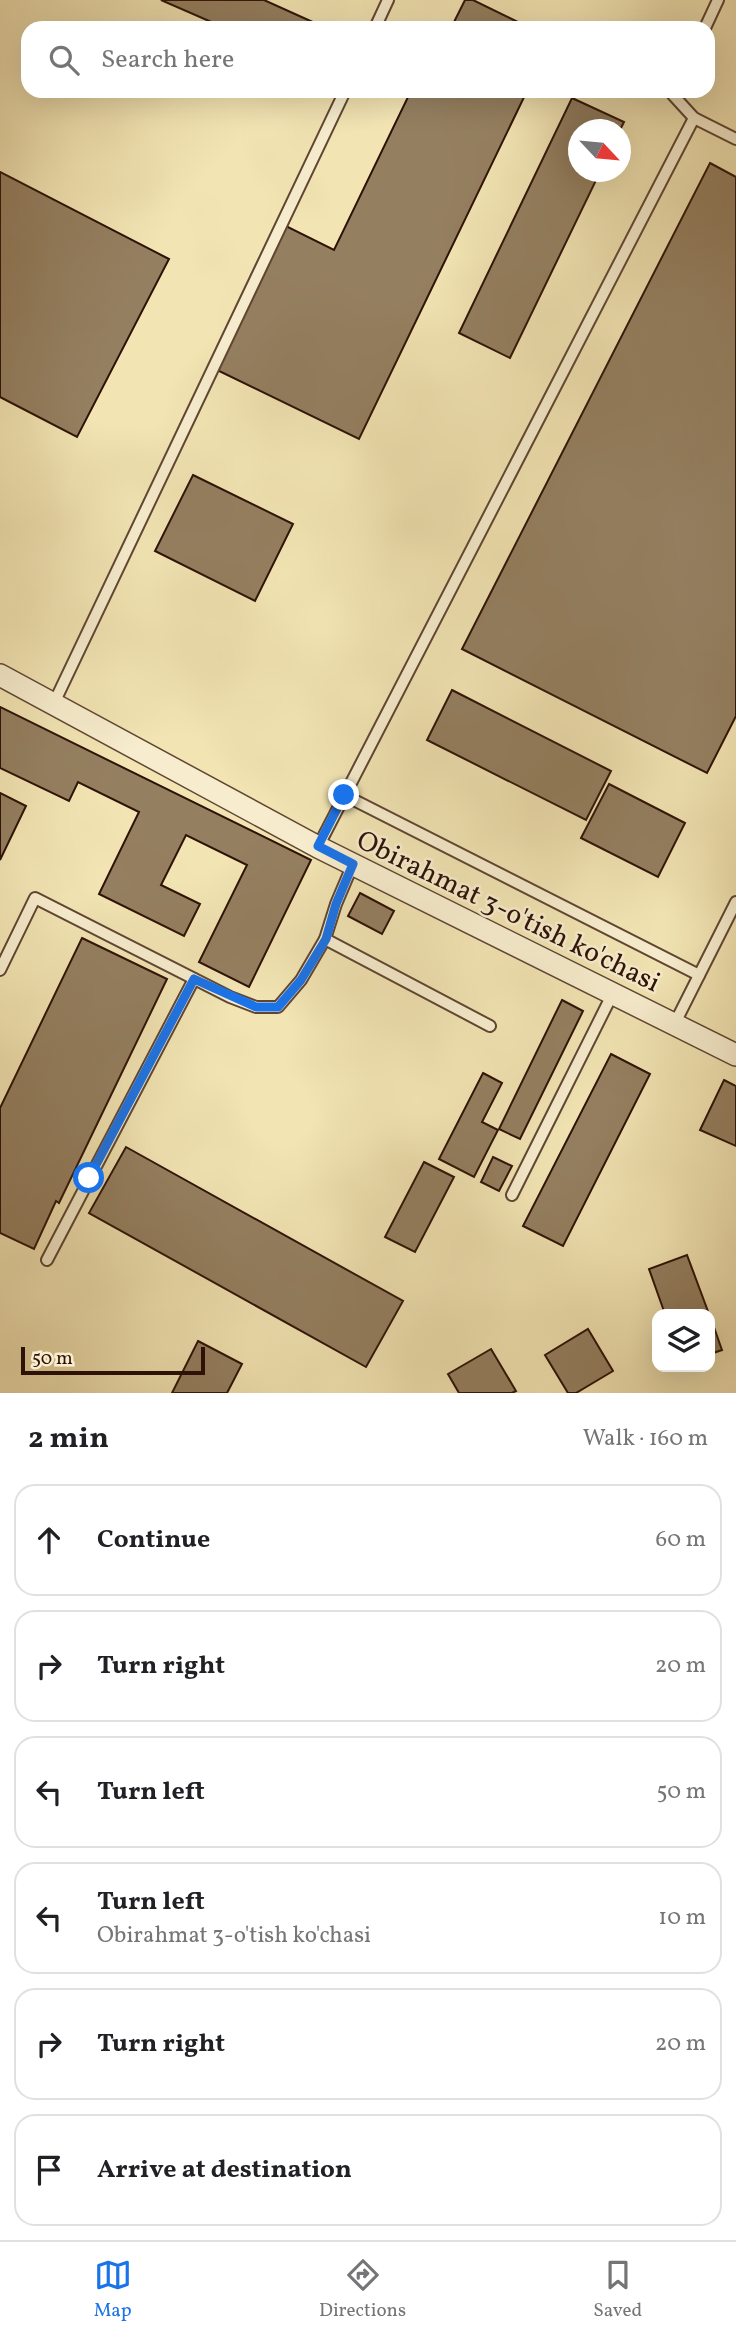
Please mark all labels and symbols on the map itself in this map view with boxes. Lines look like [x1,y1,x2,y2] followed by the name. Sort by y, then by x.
[568,119,631,182] north arrow
[328,779,359,810] route end
[349,822,666,1003] street label: Obirahmat 3-o'tish ko'chasi
[73,1162,104,1193] route start
[21,1344,205,1376] scale bar

